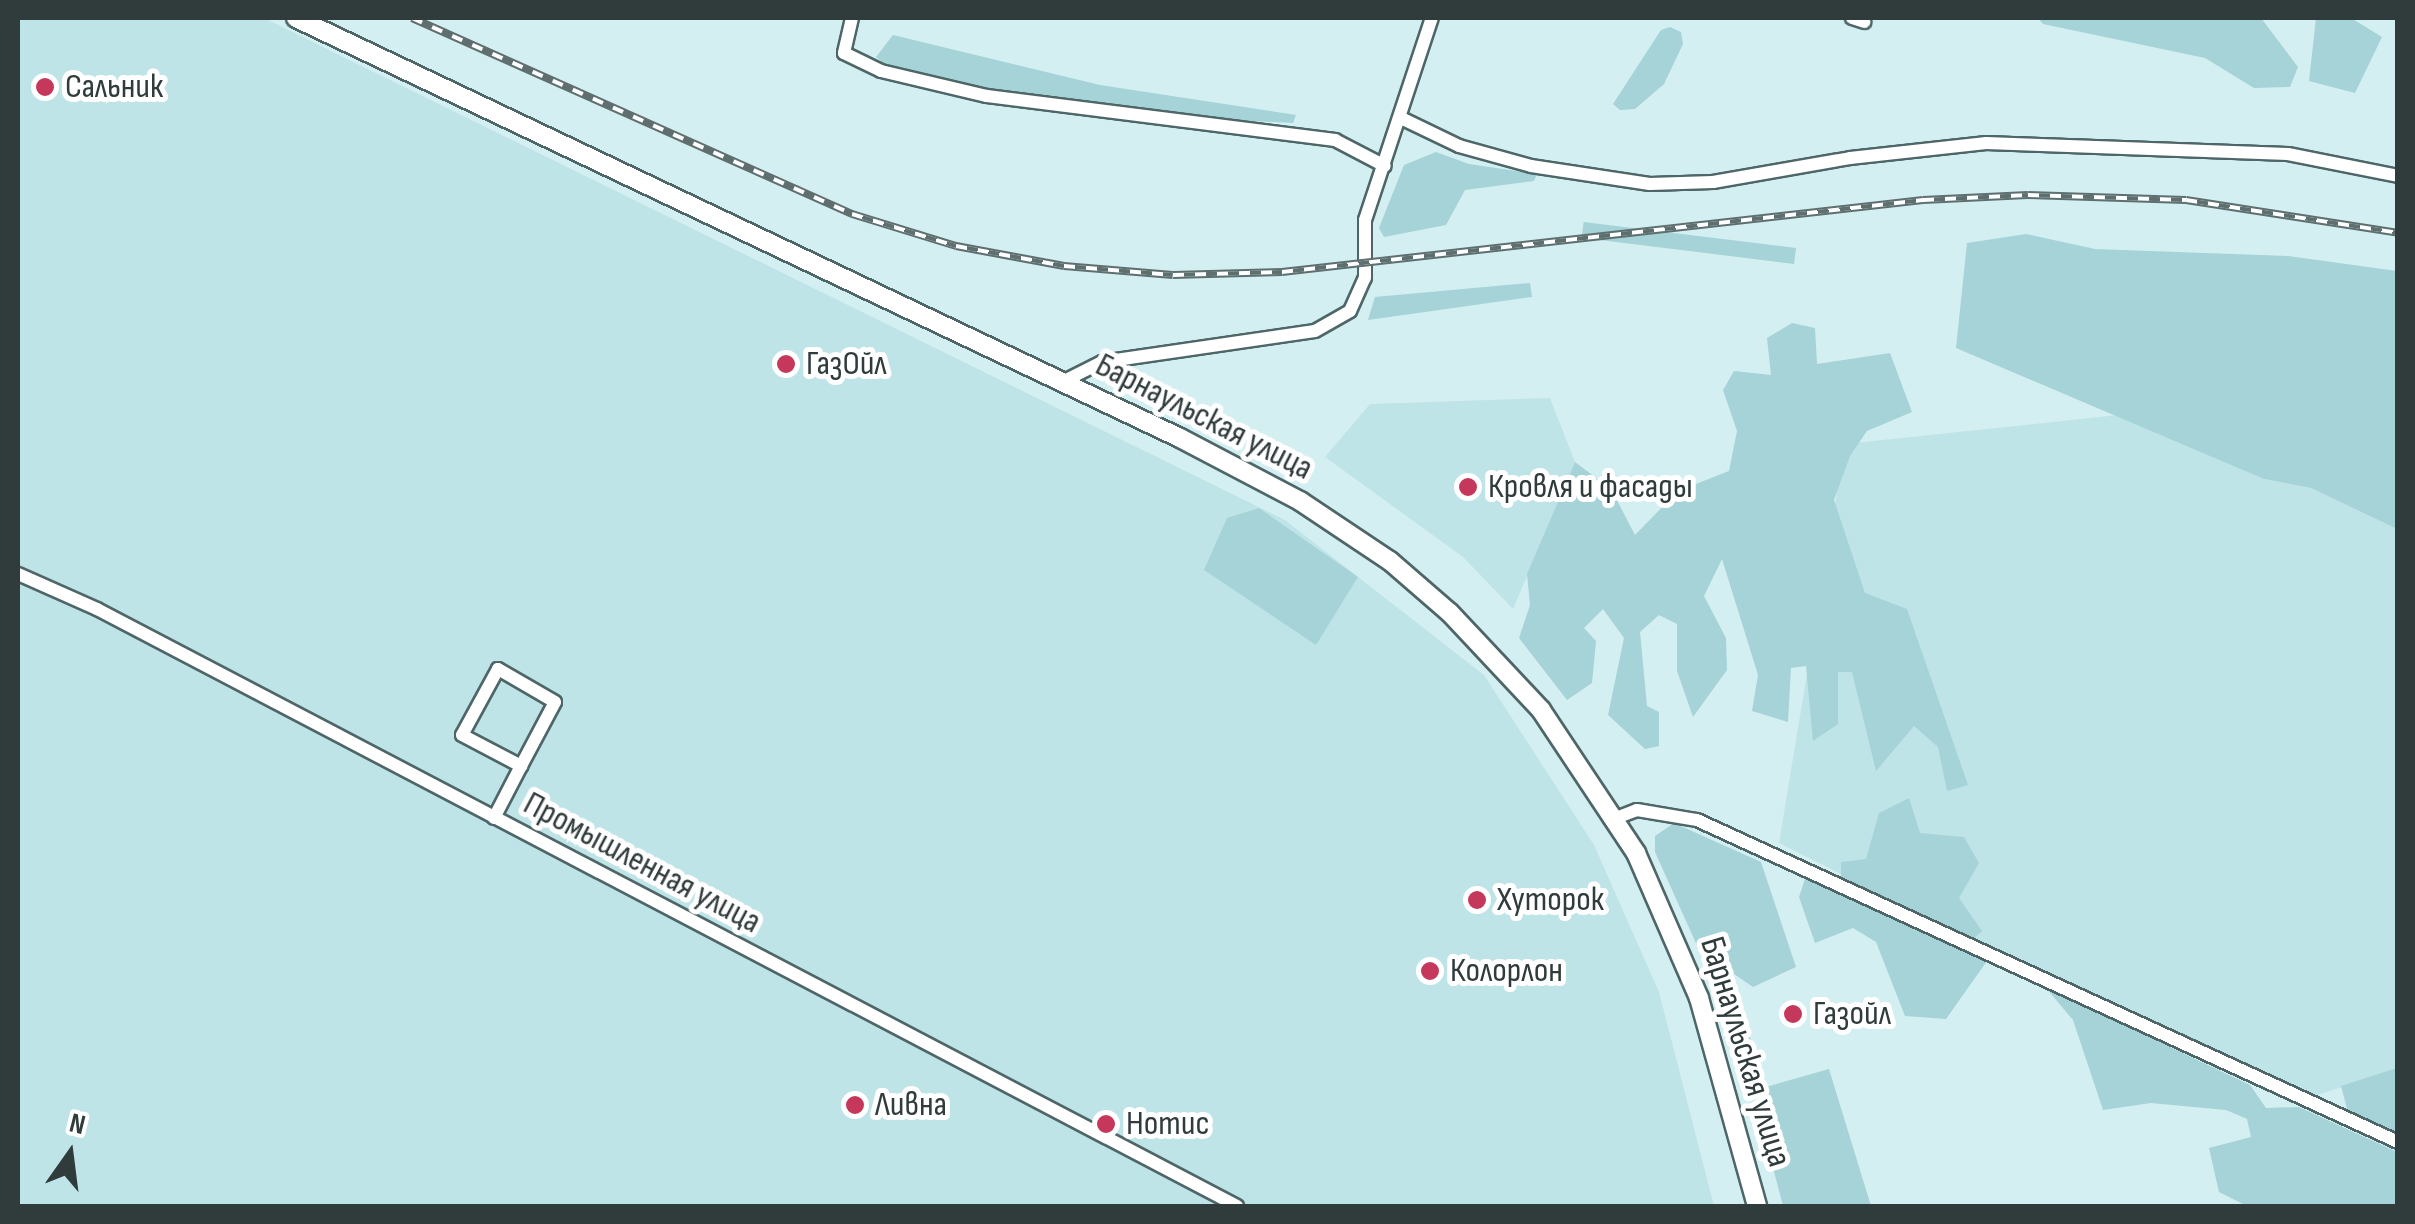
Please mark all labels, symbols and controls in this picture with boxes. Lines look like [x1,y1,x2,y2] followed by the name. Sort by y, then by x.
[65,66,163,108] place label: Сальник
[34,76,56,98] marker: Сальник
[806,343,887,385] place label: ГазОйл
[1088,344,1320,490] street label: Барнаульская улица
[775,353,797,375] marker: ГазОйл
[1488,466,1693,508] place label: Кровля и фасады
[1457,476,1479,498] marker: Кровля и фасады
[516,783,768,943] street label: Промышленная улица
[1497,879,1604,921] place label: Хуторок
[1466,889,1488,911] marker: Хуторок
[1690,932,1800,1172] street label: Барнаульская улица
[1450,950,1563,992] place label: Колорлон
[1419,960,1441,982] marker: Колорлон
[1813,993,1891,1035] place label: Газойл
[1782,1003,1804,1025] marker: Газойл
[875,1084,947,1126] place label: Ливна
[844,1094,866,1116] marker: Ливна
[1126,1103,1209,1145] place label: Нотис
[20,1104,120,1204] north arrow
[66,1107,89,1142] text: N
[1095,1113,1117,1135] marker: Нотис

